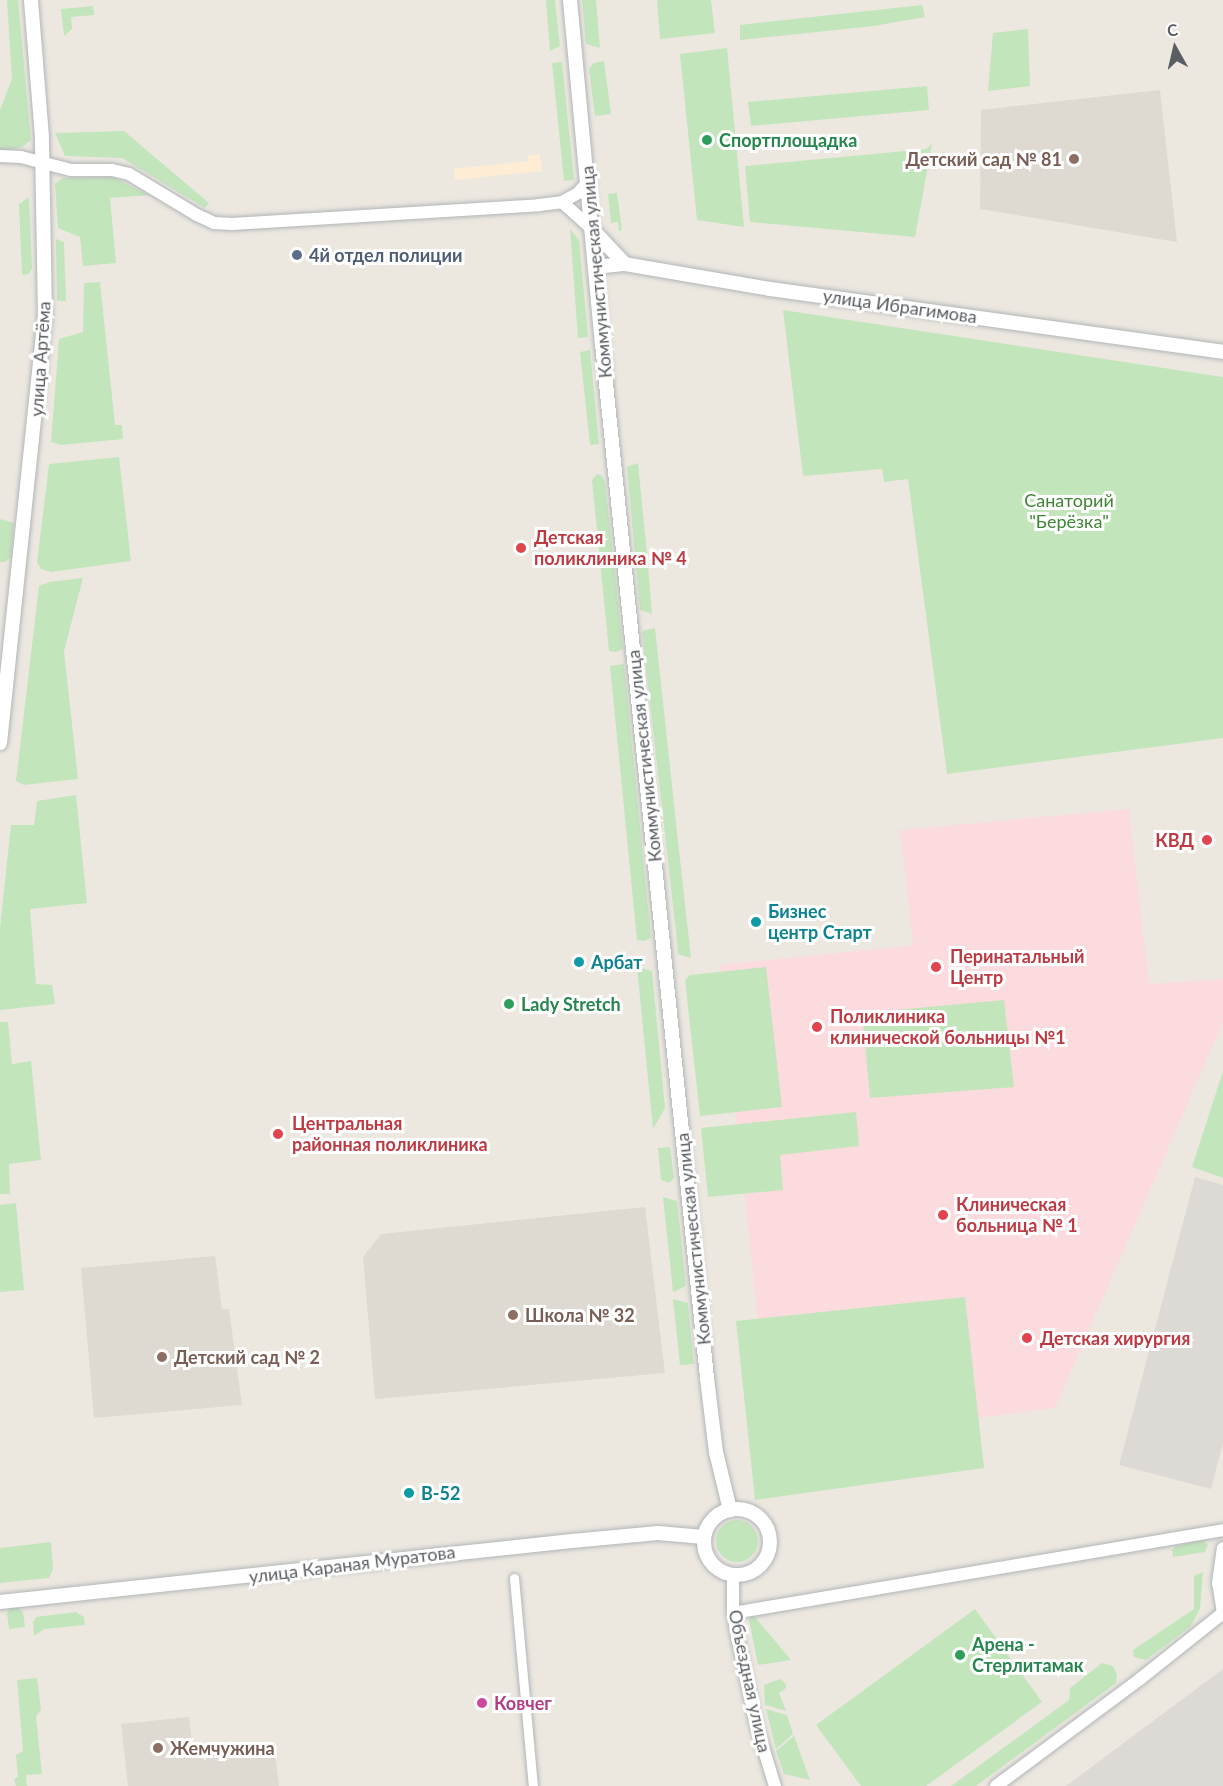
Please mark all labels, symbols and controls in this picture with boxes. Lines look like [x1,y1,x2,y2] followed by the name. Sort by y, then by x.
[1145,18,1205,78] north arrow
[1166,20,1179,40] text: С
[719,129,857,151] place label: Спортплощадка
[700,133,714,147] marker: Спортплощадка
[906,148,1062,170] place label: Детский сад № 81
[1067,152,1081,166] marker: Детский сад № 81
[576,165,616,379] street label: Коммунистическая улица
[309,244,462,266] place label: 4й отдел полиции
[290,248,304,262] marker: 4й отдел полиции
[822,284,978,328] street label: улица Ибрагимова
[25,301,55,417] street label: улица Артёма
[1024,490,1114,532] park label: Санаторий "Берёзка"
[534,527,687,570] place label: Детская поликлиника № 4
[512,539,530,557] marker: Детская поликлиника № 4
[622,649,666,863] street label: Коммунистическая улица
[1155,829,1194,851] place label: КВД
[1198,831,1216,849] marker: КВД
[768,901,872,944] place label: Бизнес центр Старт
[749,915,763,929] marker: Бизнес центр Старт
[950,946,1085,988] place label: Перинатальный Центр
[591,951,642,973] place label: Арбат
[572,955,586,969] marker: Арбат
[927,958,945,976] marker: Перинатальный Центр
[521,993,621,1015] place label: Lady Stretch
[502,997,516,1011] marker: Lady Stretch
[830,1006,1066,1048] place label: Поликлиника клинической больницы №1
[808,1018,826,1036] marker: Поликлиника клинической больницы №1
[292,1113,488,1156] place label: Центральная районная поликлиника
[269,1125,287,1143] marker: Центральная районная поликлиника
[671,1132,715,1346] street label: Коммунистическая улица
[956,1194,1078,1236] place label: Клиническая больница № 1
[934,1206,952,1224] marker: Клиническая больница № 1
[525,1304,635,1326] place label: Школа № 32
[506,1308,520,1322] marker: Школа № 32
[1040,1327,1190,1349] place label: Детская хирургия
[1018,1329,1036,1347] marker: Детская хирургия
[174,1346,320,1368] place label: Детский сад № 2
[155,1350,169,1364] marker: Детский сад № 2
[421,1482,460,1504] place label: B-52
[402,1486,416,1500] marker: B-52
[248,1541,456,1587] street label: улица Караная Муратова
[724,1608,776,1754] street label: Объездная улица
[972,1634,1083,1676] place label: Арена - Стерлитамак
[953,1648,967,1662] marker: Арена - Стерлитамак
[494,1692,552,1714] place label: Ковчег
[475,1696,489,1710] marker: Ковчег
[170,1737,275,1759] place label: Жемчужина
[151,1741,165,1755] marker: Жемчужина

